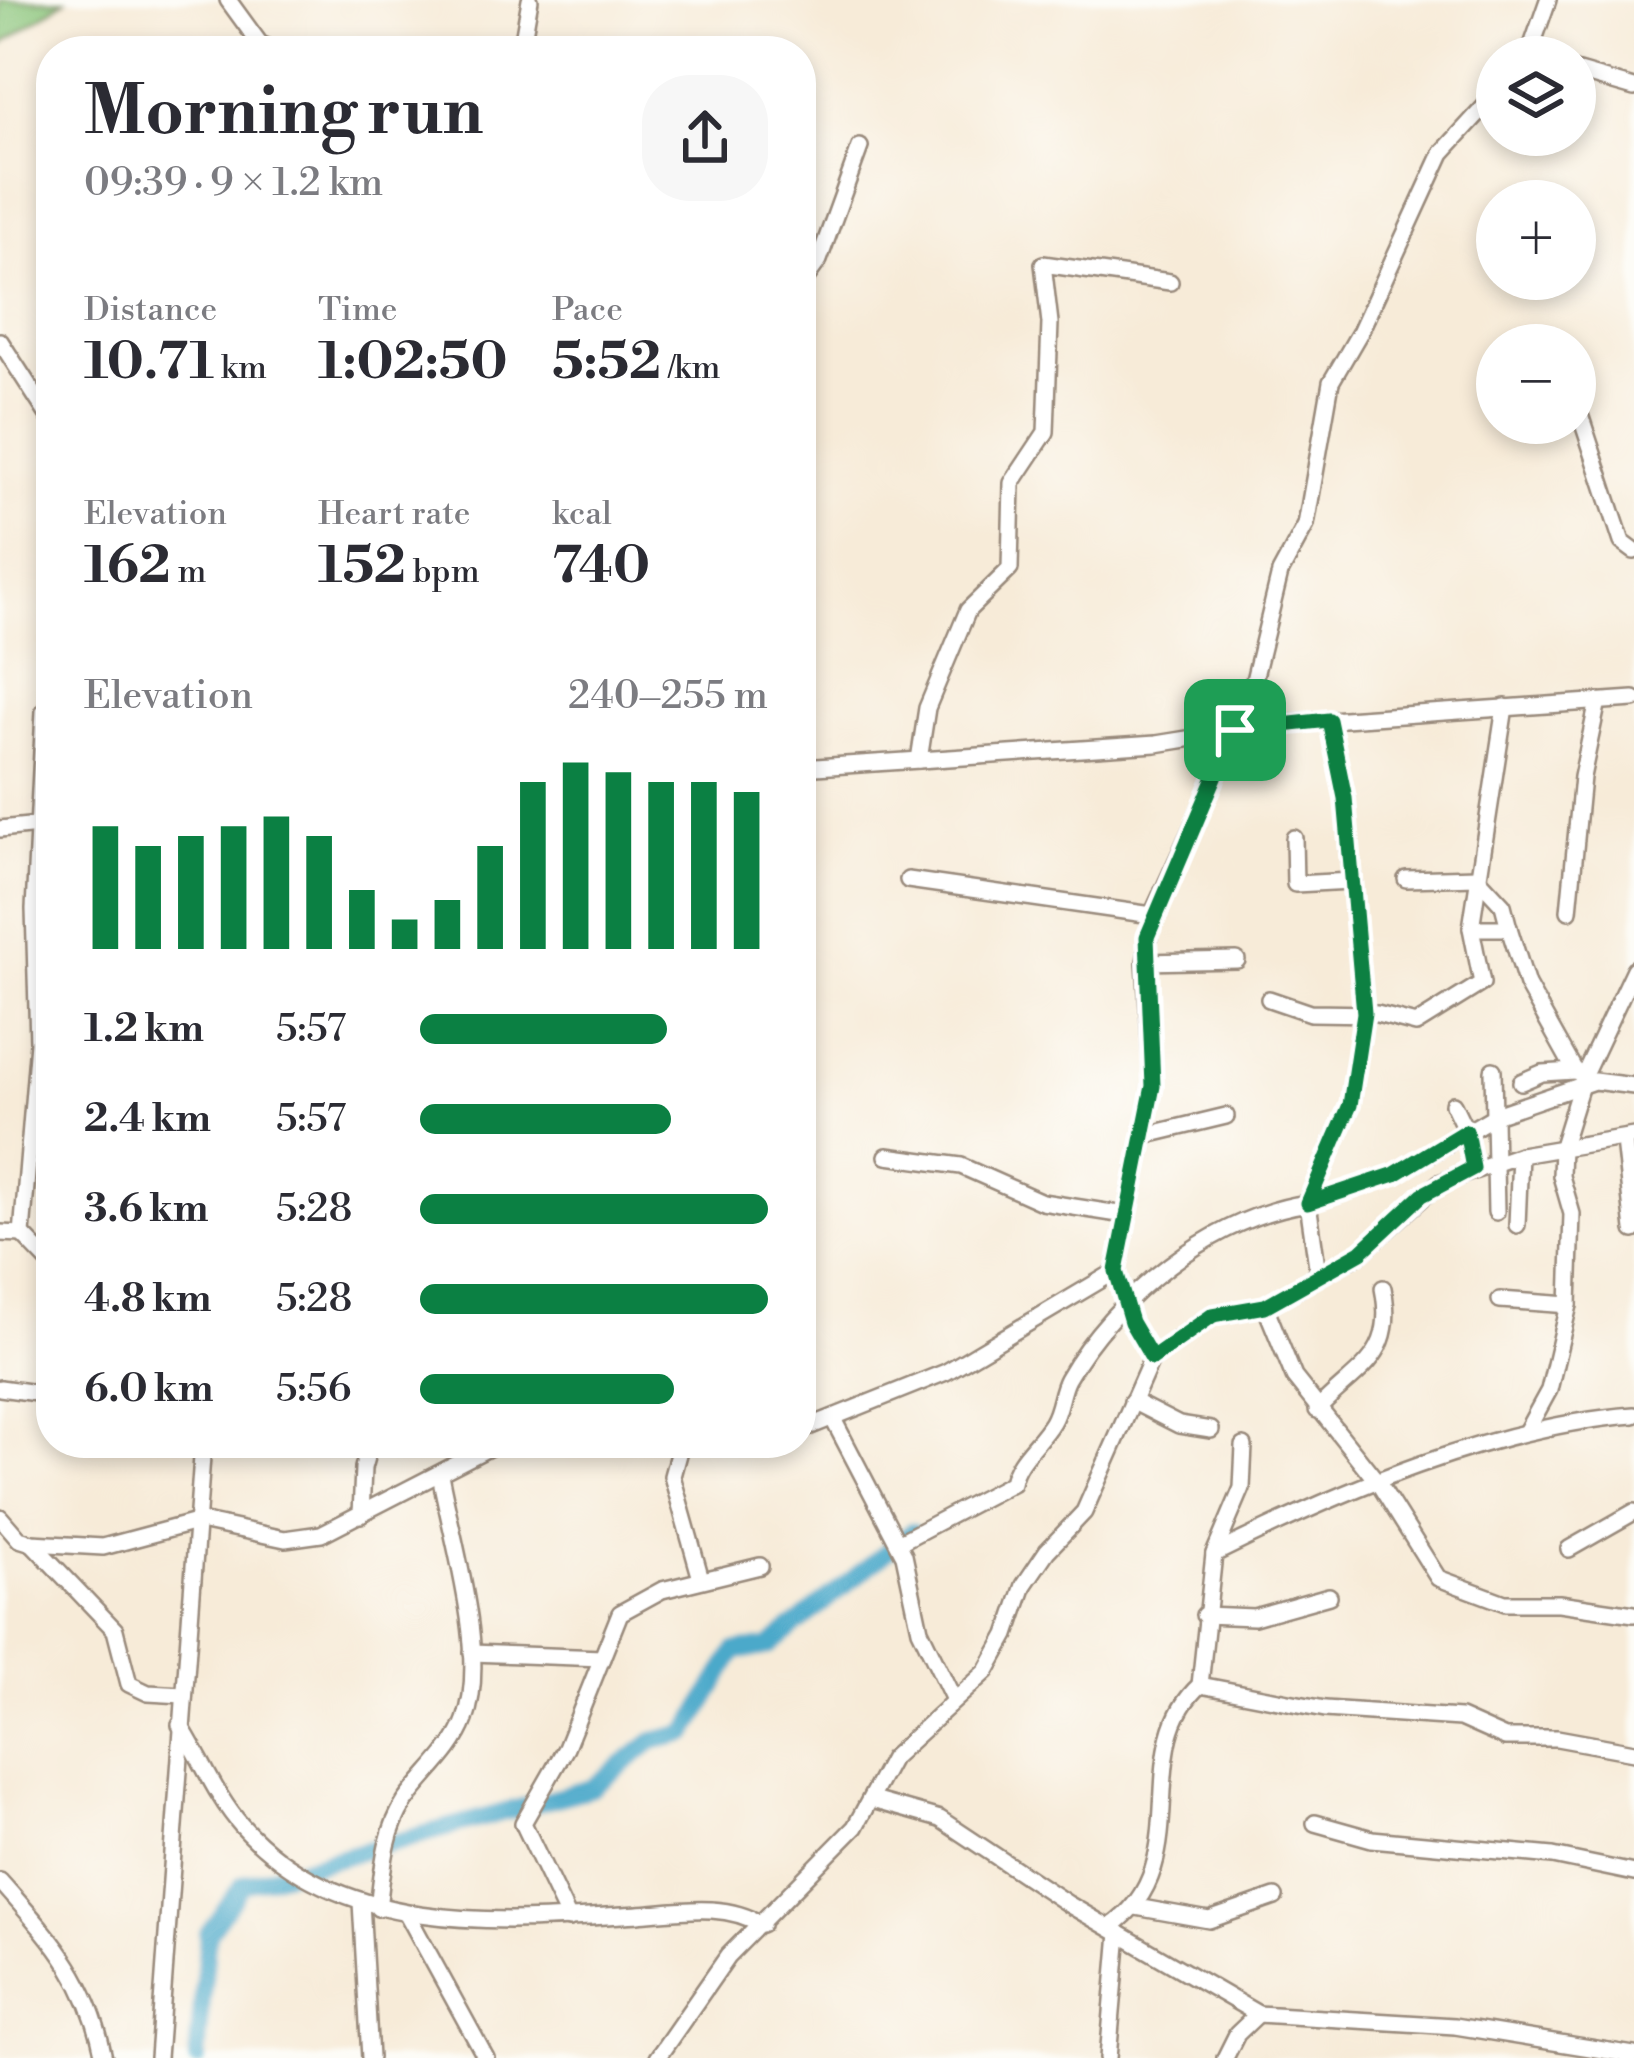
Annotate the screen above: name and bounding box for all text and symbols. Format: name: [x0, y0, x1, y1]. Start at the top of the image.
map controls: [1476, 36, 1596, 444]
button: layers: [1476, 36, 1596, 156]
text: Morning run: [84, 72, 483, 155]
button: share: [642, 75, 768, 201]
text: 09:39 · 9 × 1.2 km: [84, 159, 383, 208]
button: +: [1476, 180, 1596, 300]
text: Distance: [84, 290, 217, 331]
text: Time: [318, 290, 397, 331]
text: Pace: [552, 290, 623, 331]
button: −: [1476, 324, 1596, 444]
text: 10.71: [84, 331, 214, 395]
text: 1:02:50: [318, 331, 507, 395]
text: 5:52: [552, 331, 661, 395]
text: km: [214, 348, 267, 389]
text: /km: [661, 348, 720, 389]
text: Elevation: [84, 494, 227, 535]
text: Heart rate: [318, 494, 470, 535]
text: kcal: [552, 494, 612, 535]
text: 162: [84, 535, 171, 599]
text: 152: [318, 535, 406, 599]
text: 740: [552, 535, 650, 599]
text: m: [171, 552, 206, 593]
text: bpm: [406, 552, 480, 593]
text: Elevation: [84, 672, 253, 721]
text: 240–255 m: [568, 672, 768, 721]
pin: [1184, 679, 1286, 781]
icon: arrive: [1202, 697, 1268, 763]
text: 1.2 km: [84, 1005, 204, 1054]
text: 5:57: [276, 1005, 346, 1054]
text: 2.4 km: [84, 1095, 211, 1144]
text: 5:57: [276, 1095, 346, 1144]
text: 3.6 km: [84, 1185, 209, 1234]
text: 5:28: [276, 1185, 352, 1234]
text: 4.8 km: [84, 1275, 212, 1324]
text: 5:28: [276, 1275, 352, 1324]
text: 6.0 km: [84, 1365, 213, 1414]
text: 5:56: [276, 1365, 351, 1414]

